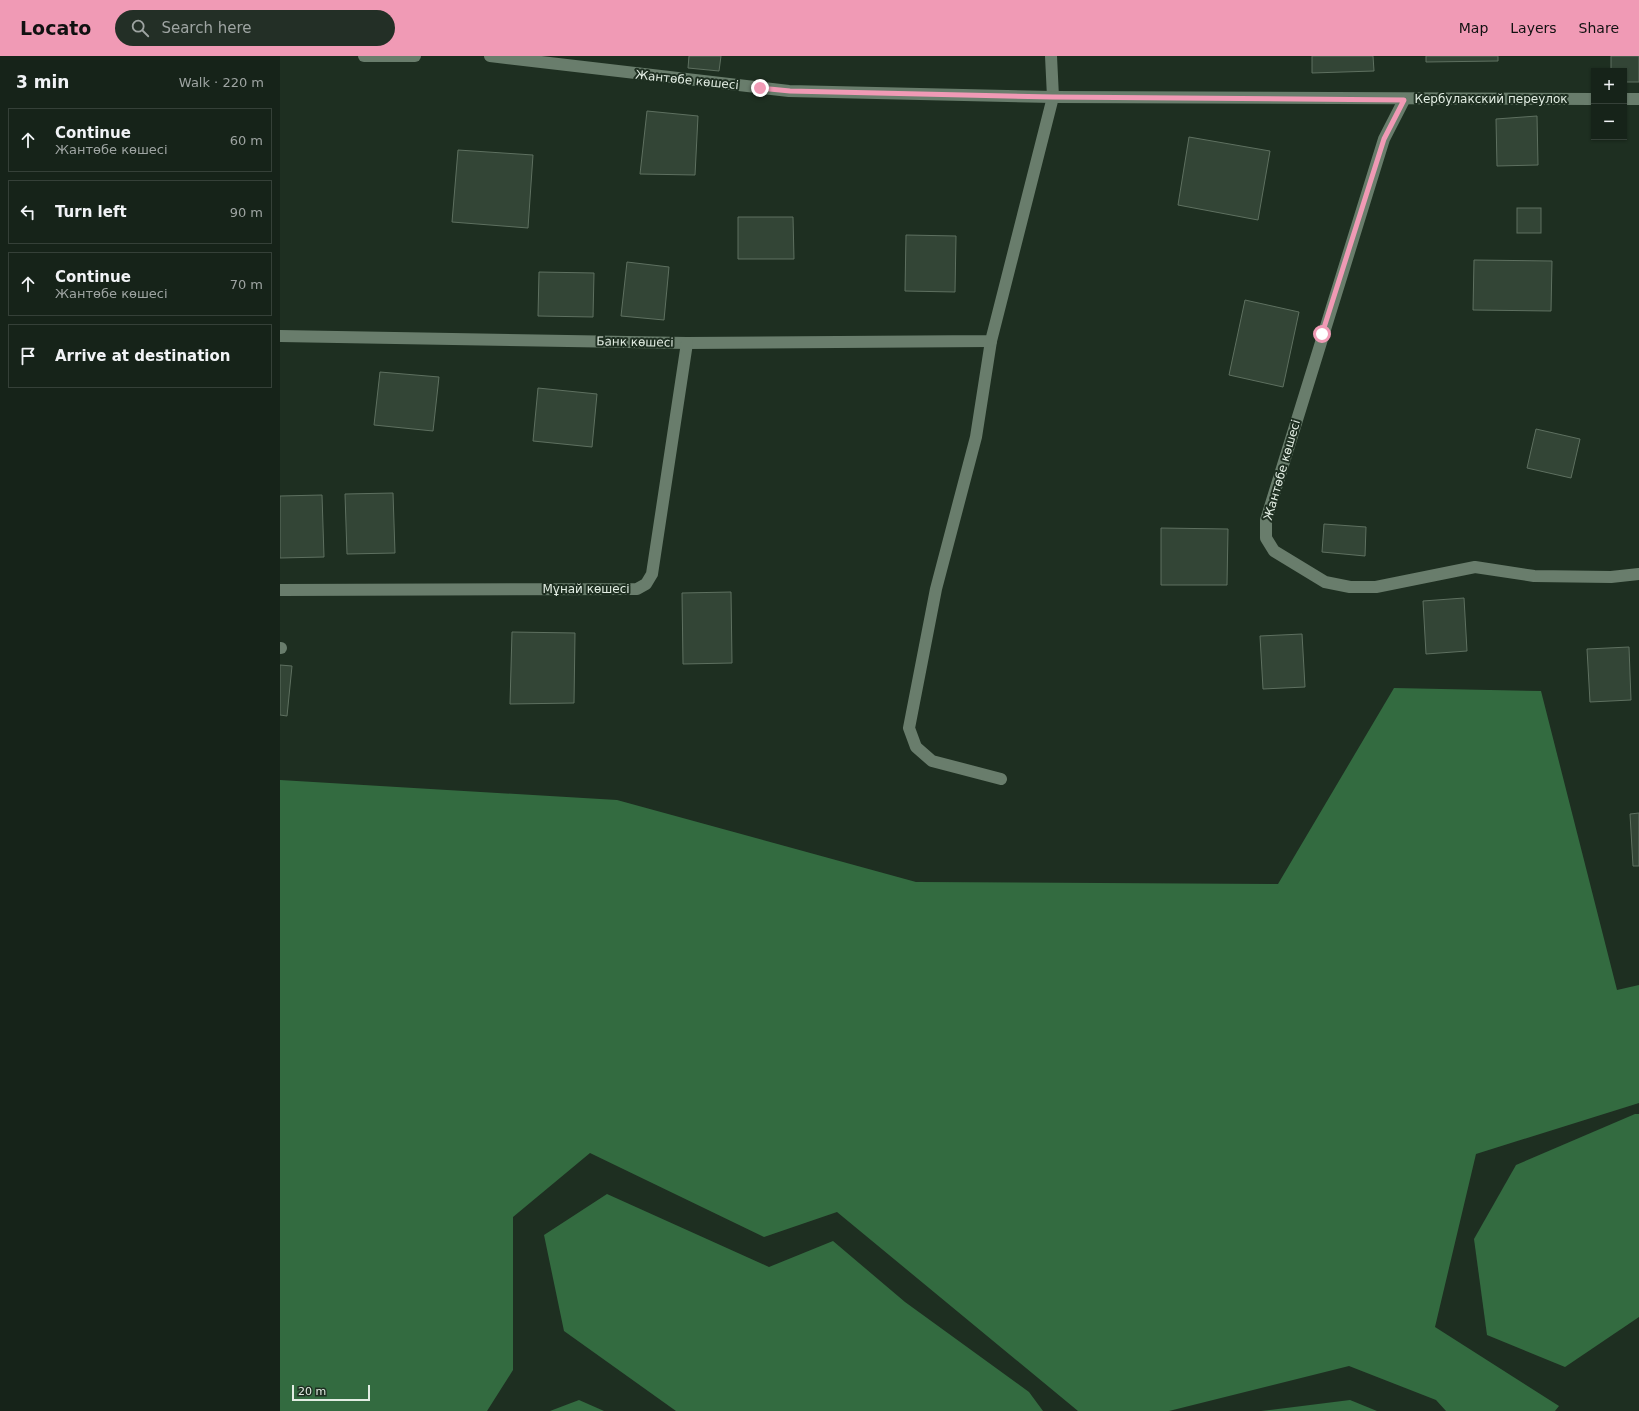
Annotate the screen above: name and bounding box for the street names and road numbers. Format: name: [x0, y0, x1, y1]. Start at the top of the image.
street label: Жантөбе көшесі: [635, 68, 739, 92]
street label: Кербулакский переулок: [1414, 92, 1568, 106]
street label: Банк көшесі: [596, 334, 674, 350]
street label: Жантөбе көшесі: [1261, 418, 1303, 522]
street label: Мұнай көшесі: [542, 582, 630, 596]

